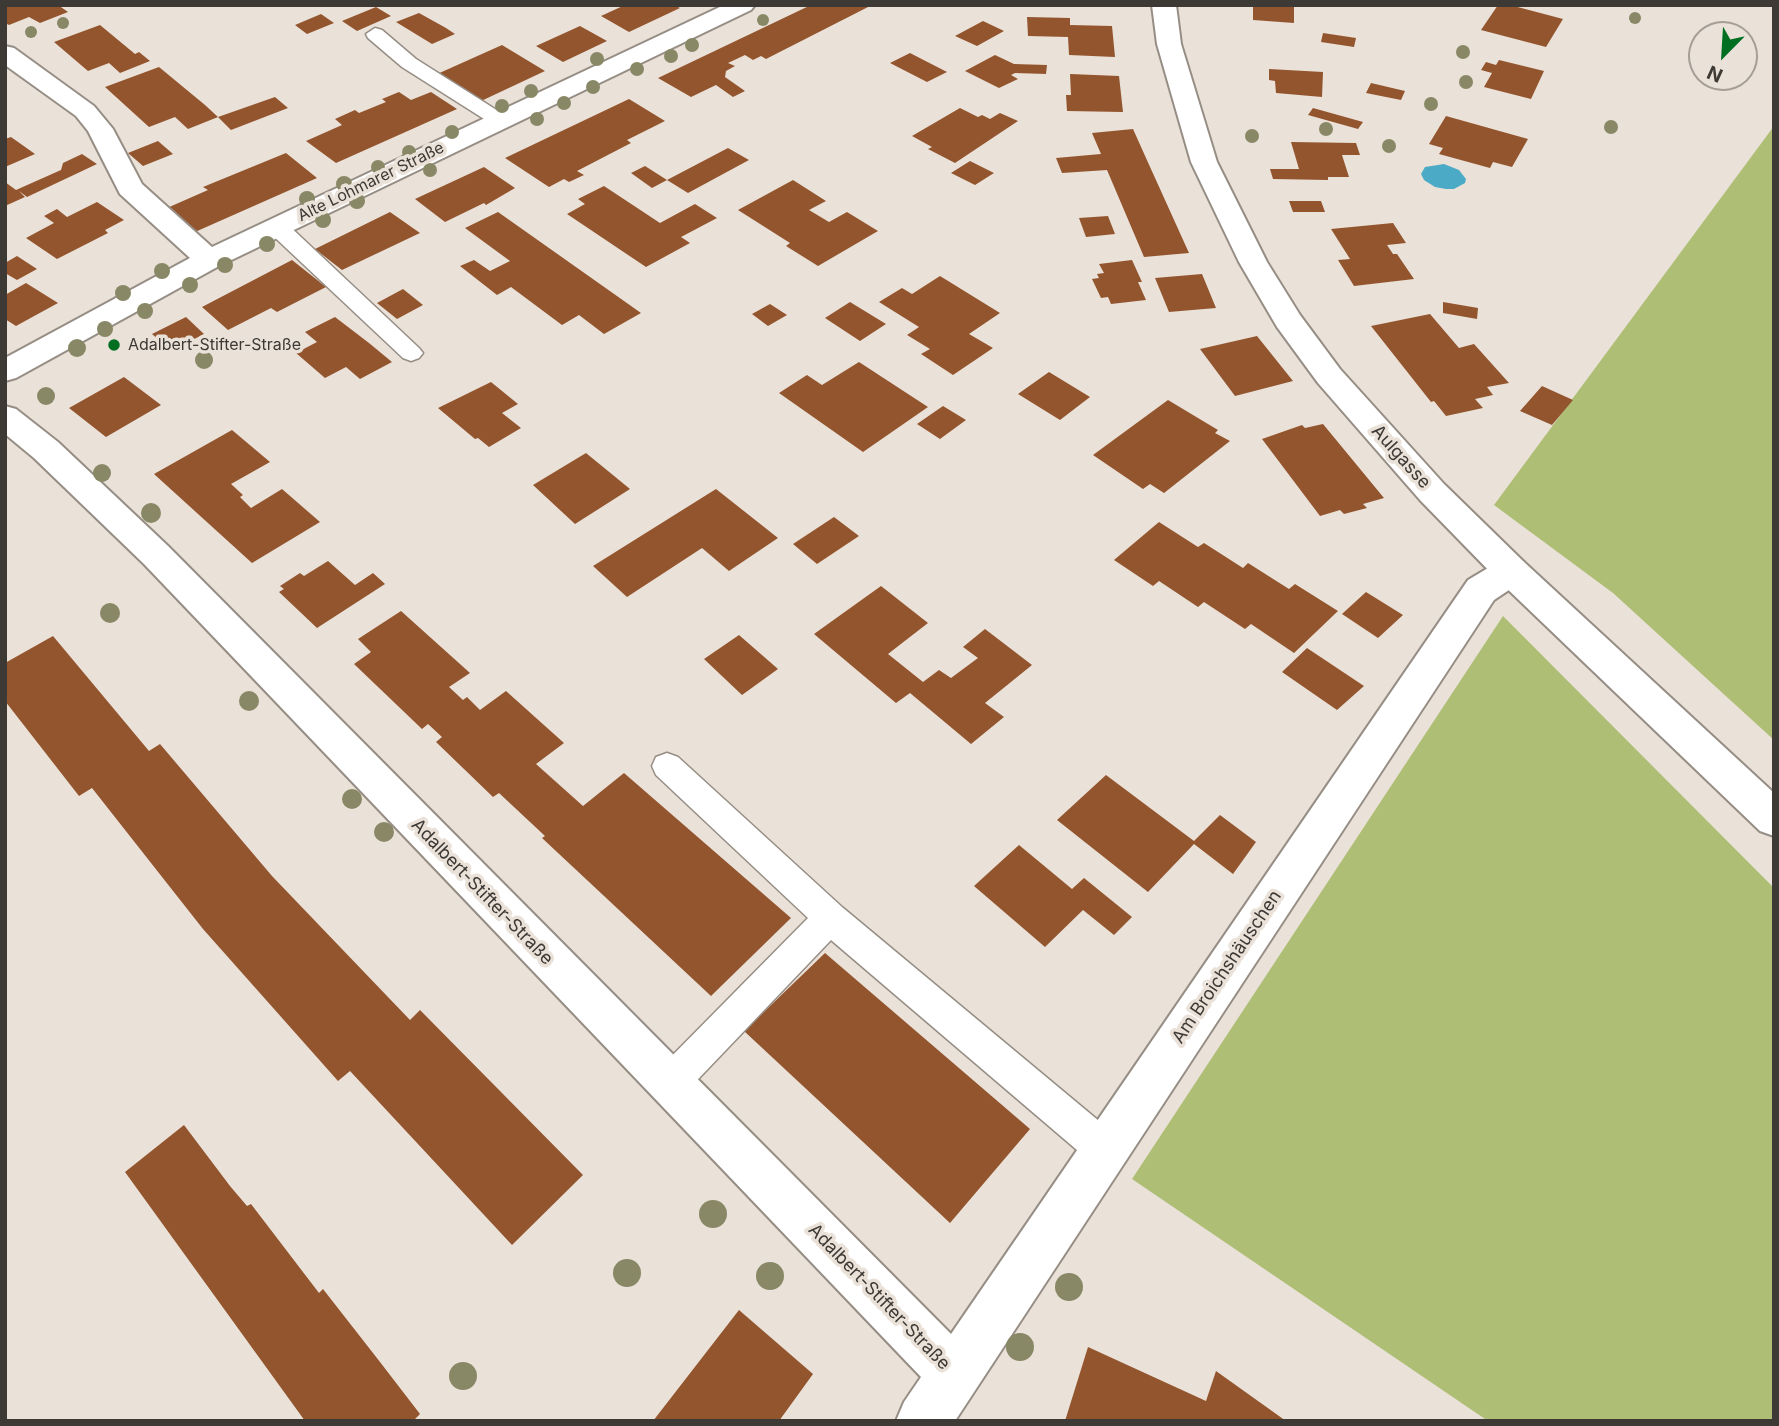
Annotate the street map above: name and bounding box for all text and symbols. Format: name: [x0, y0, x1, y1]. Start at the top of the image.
north arrow: [1688, 21, 1758, 91]
text: N: [1704, 60, 1726, 87]
street label: Alte Lohmarer Straße: [295, 138, 447, 226]
place label: Adalbert-Stifter-Straße: [128, 335, 301, 355]
marker: Adalbert-Stifter-Straße: [106, 337, 122, 353]
street label: Aulgasse: [1367, 421, 1435, 493]
street label: Adalbert-Stifter-Straße: [407, 815, 557, 969]
street label: Am Broichshäuschen: [1168, 886, 1286, 1048]
street label: Adalbert-Stifter-Straße: [804, 1220, 954, 1374]

